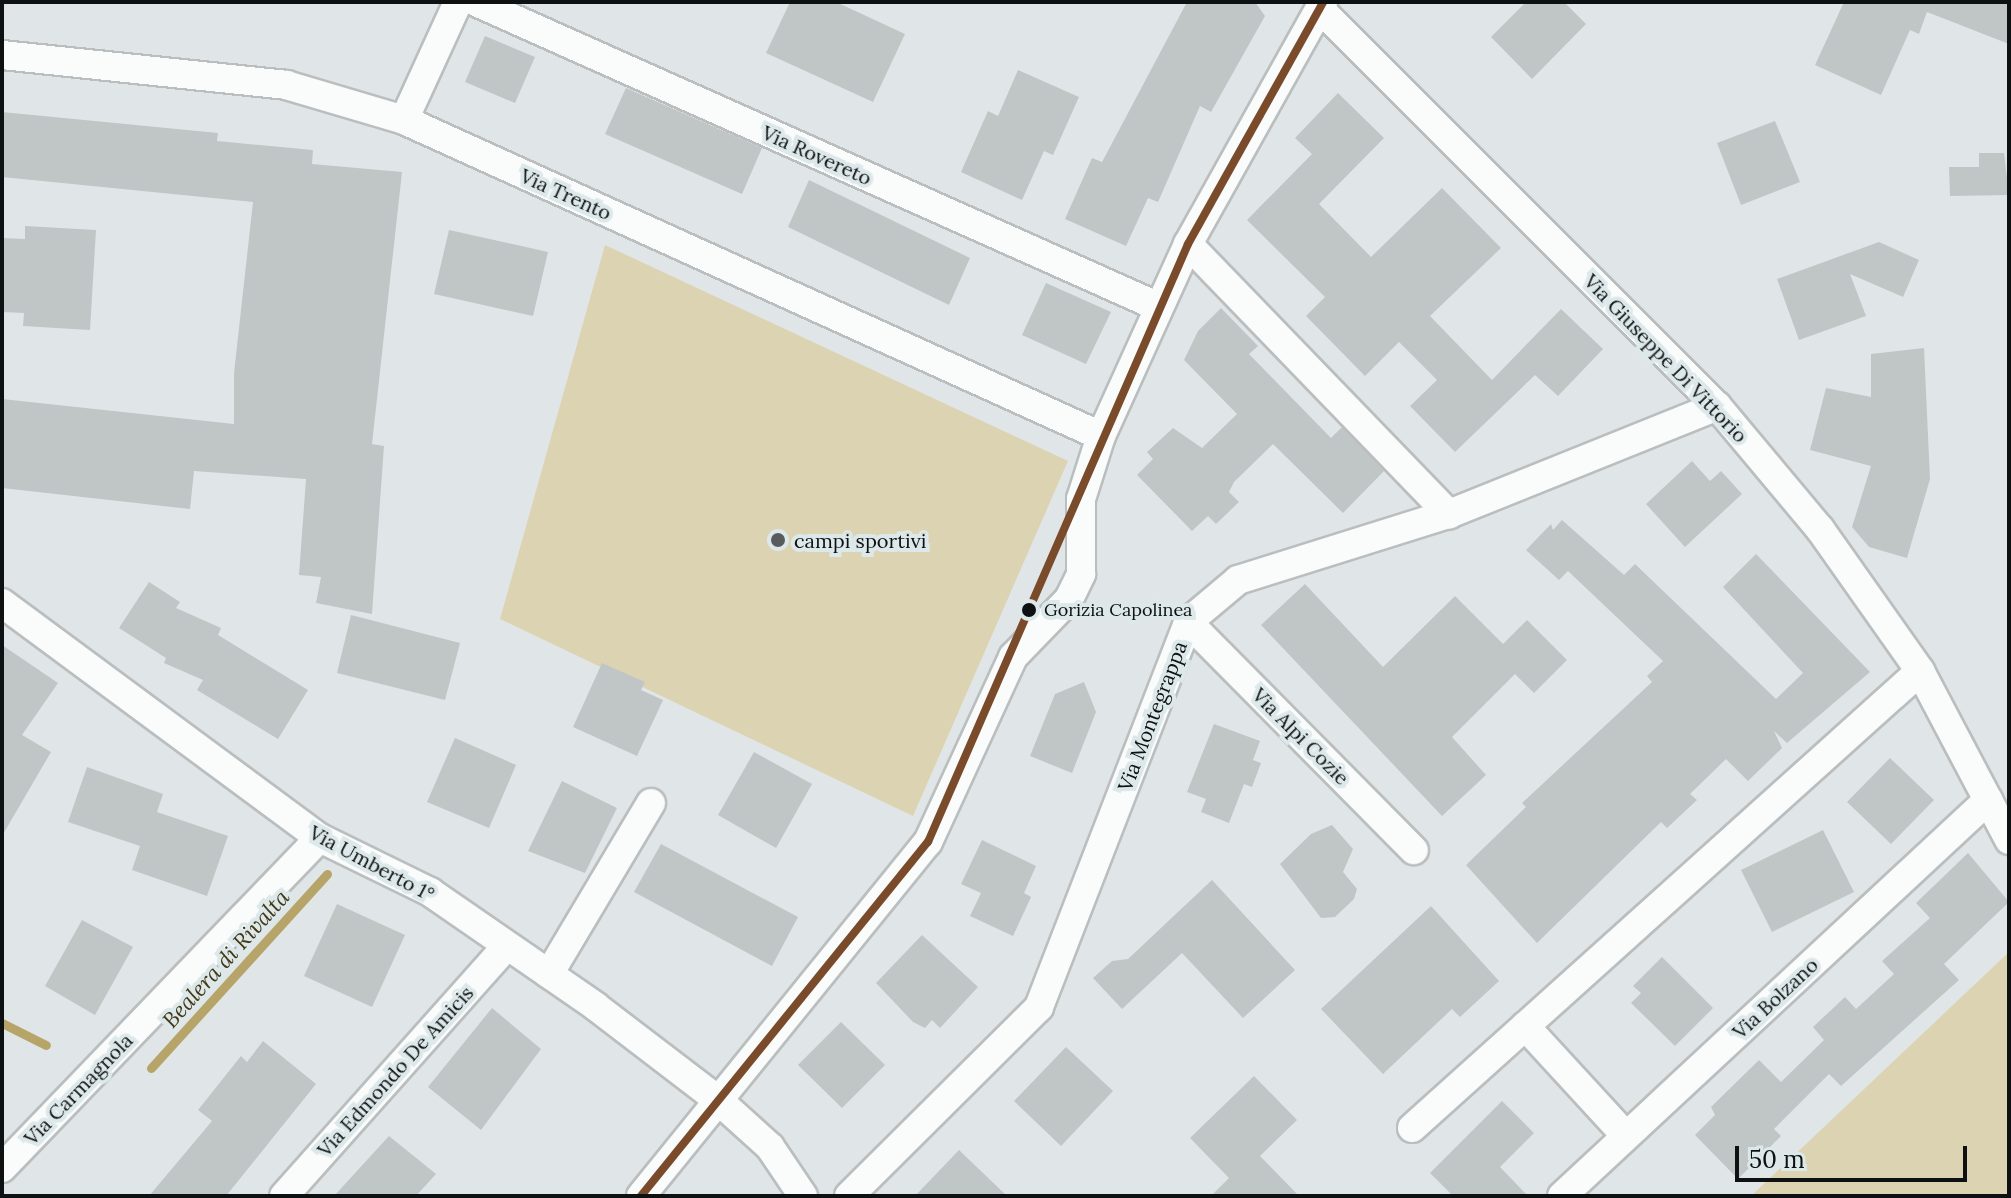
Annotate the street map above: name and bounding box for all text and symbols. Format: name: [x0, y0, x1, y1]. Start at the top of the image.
street label: Via Rovereto: [758, 120, 876, 190]
street label: Via Trento: [517, 163, 615, 225]
street label: Via Giuseppe Di Vittorio: [1579, 269, 1753, 447]
place label: campi sportivi: [794, 528, 926, 552]
marker: campi sportivi: [769, 531, 787, 549]
place label: Gorizia Capolinea: [1044, 599, 1192, 621]
marker: Gorizia Capolinea: [1021, 602, 1037, 618]
street label: Via Montegrappa: [1112, 638, 1192, 794]
street label: Via Alpi Cozie: [1248, 683, 1354, 789]
street label: Via Umberto 1°: [305, 820, 439, 906]
water label: Bealera di Rivalta: [157, 885, 295, 1033]
street label: Via Bolzano: [1727, 952, 1823, 1044]
street label: Via Edmondo De Amicis: [312, 981, 478, 1161]
street label: Via Carmagnola: [19, 1028, 137, 1150]
scale bar: [1739, 1130, 1971, 1180]
text: 50 m: [1749, 1144, 1805, 1175]

